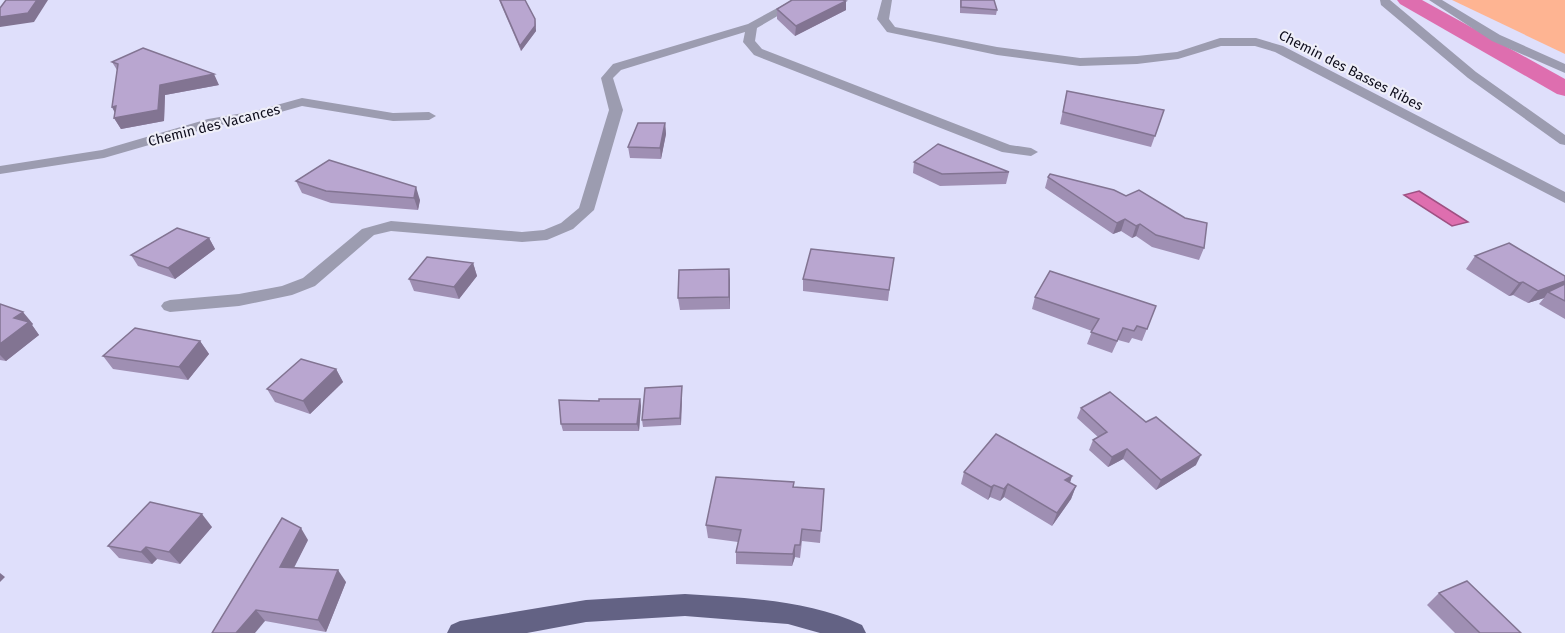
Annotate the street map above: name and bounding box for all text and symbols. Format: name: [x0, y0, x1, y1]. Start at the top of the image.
street label: Chemin des Basses Ribes: [1276, 27, 1426, 114]
street label: Chemin des Vacances: [146, 101, 282, 150]

